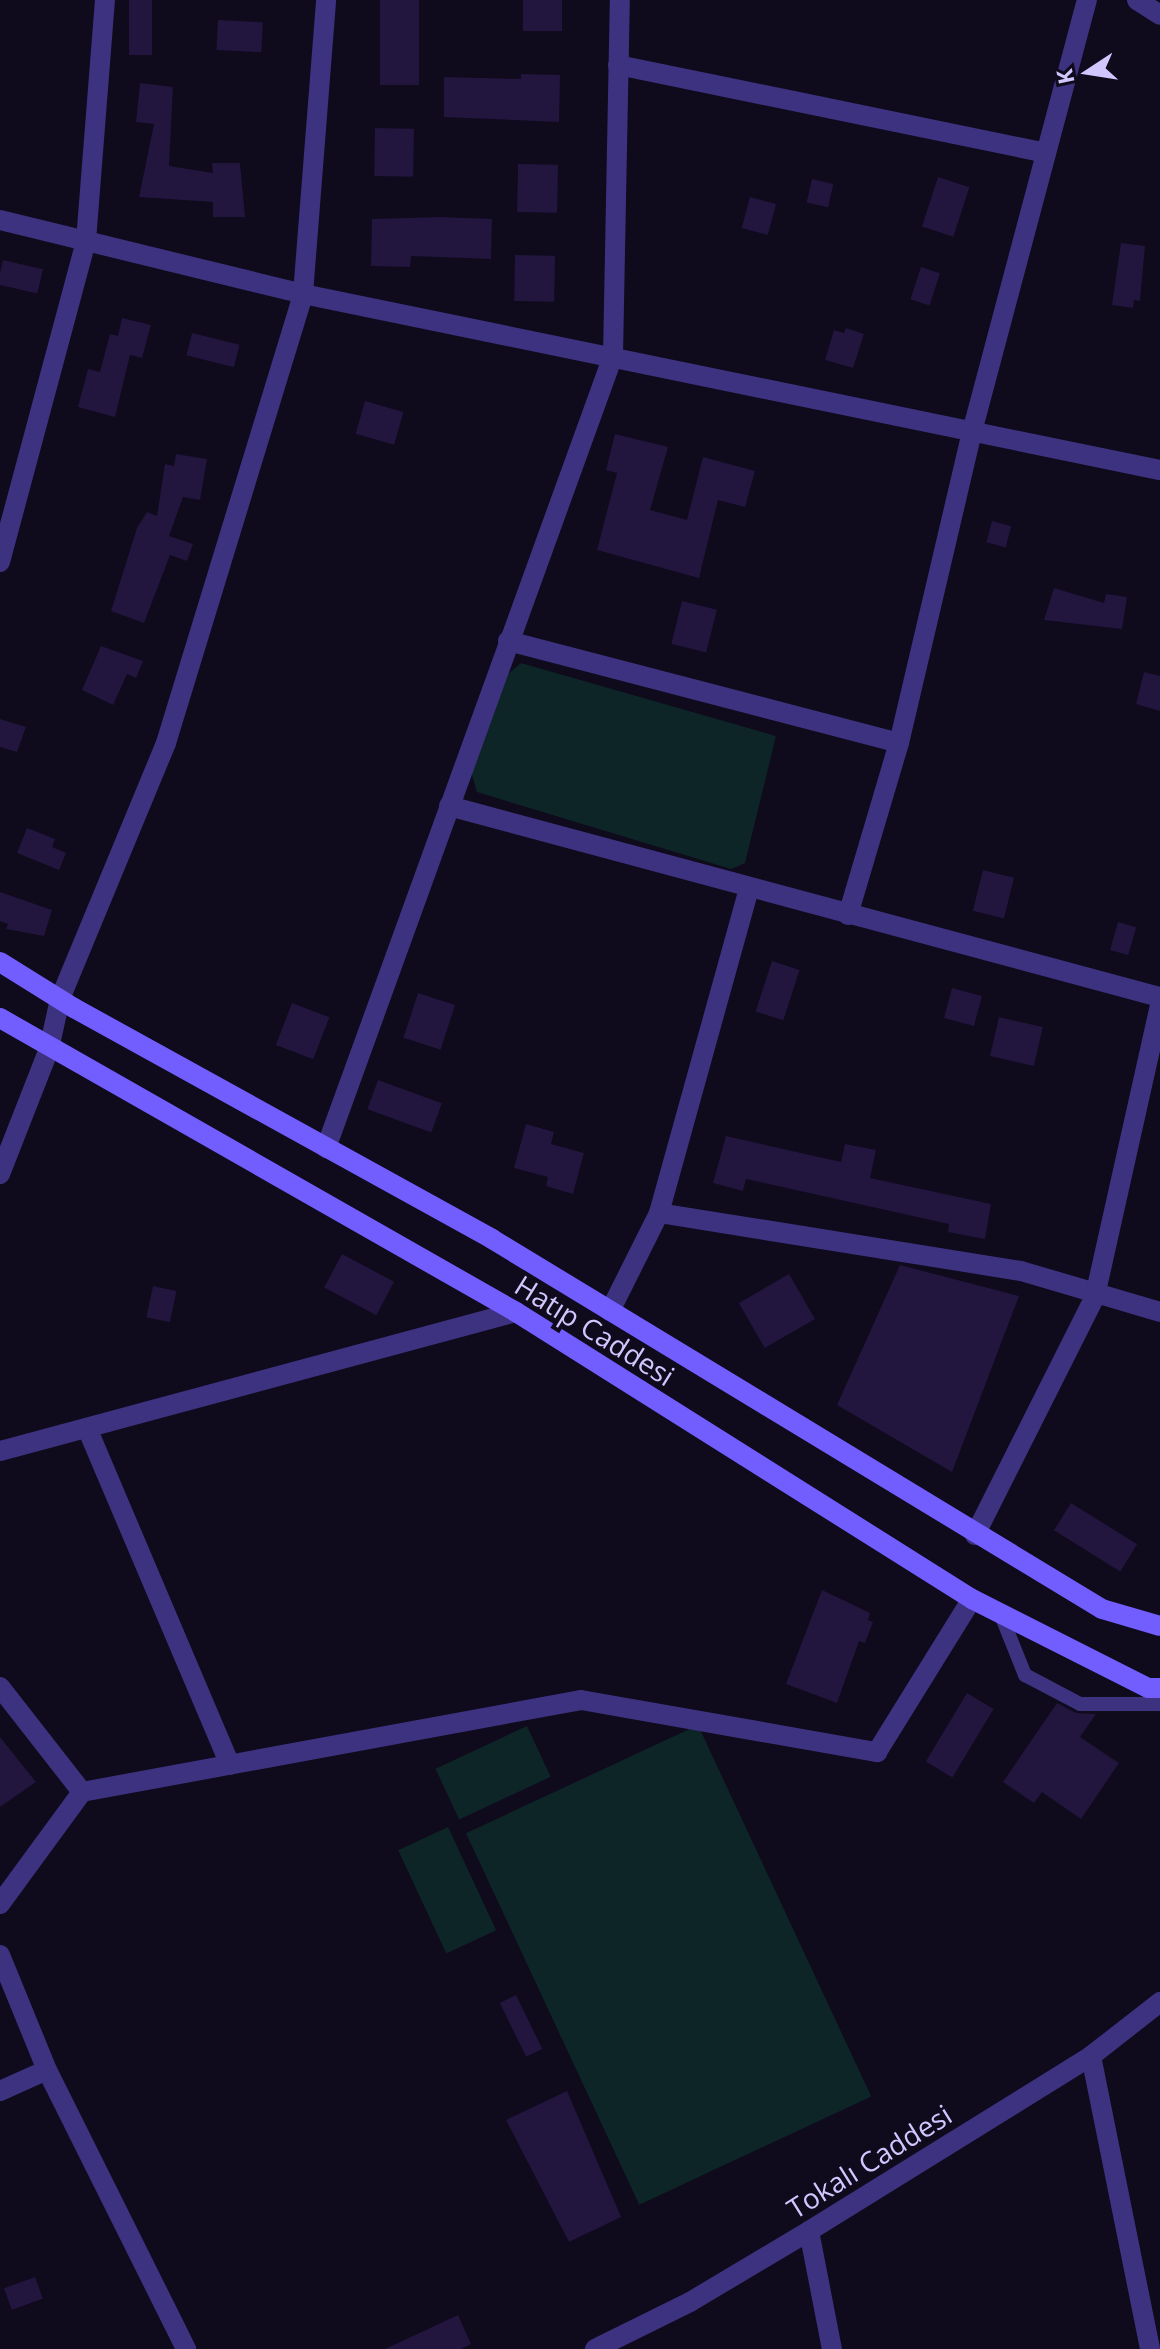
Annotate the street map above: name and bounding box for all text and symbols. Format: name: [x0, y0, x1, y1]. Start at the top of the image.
north arrow: [1048, 32, 1128, 112]
text: K: [1048, 67, 1081, 87]
street label: Hatıp Caddesi: [509, 1268, 681, 1392]
street label: Tokalı Caddesi: [781, 2097, 957, 2225]

